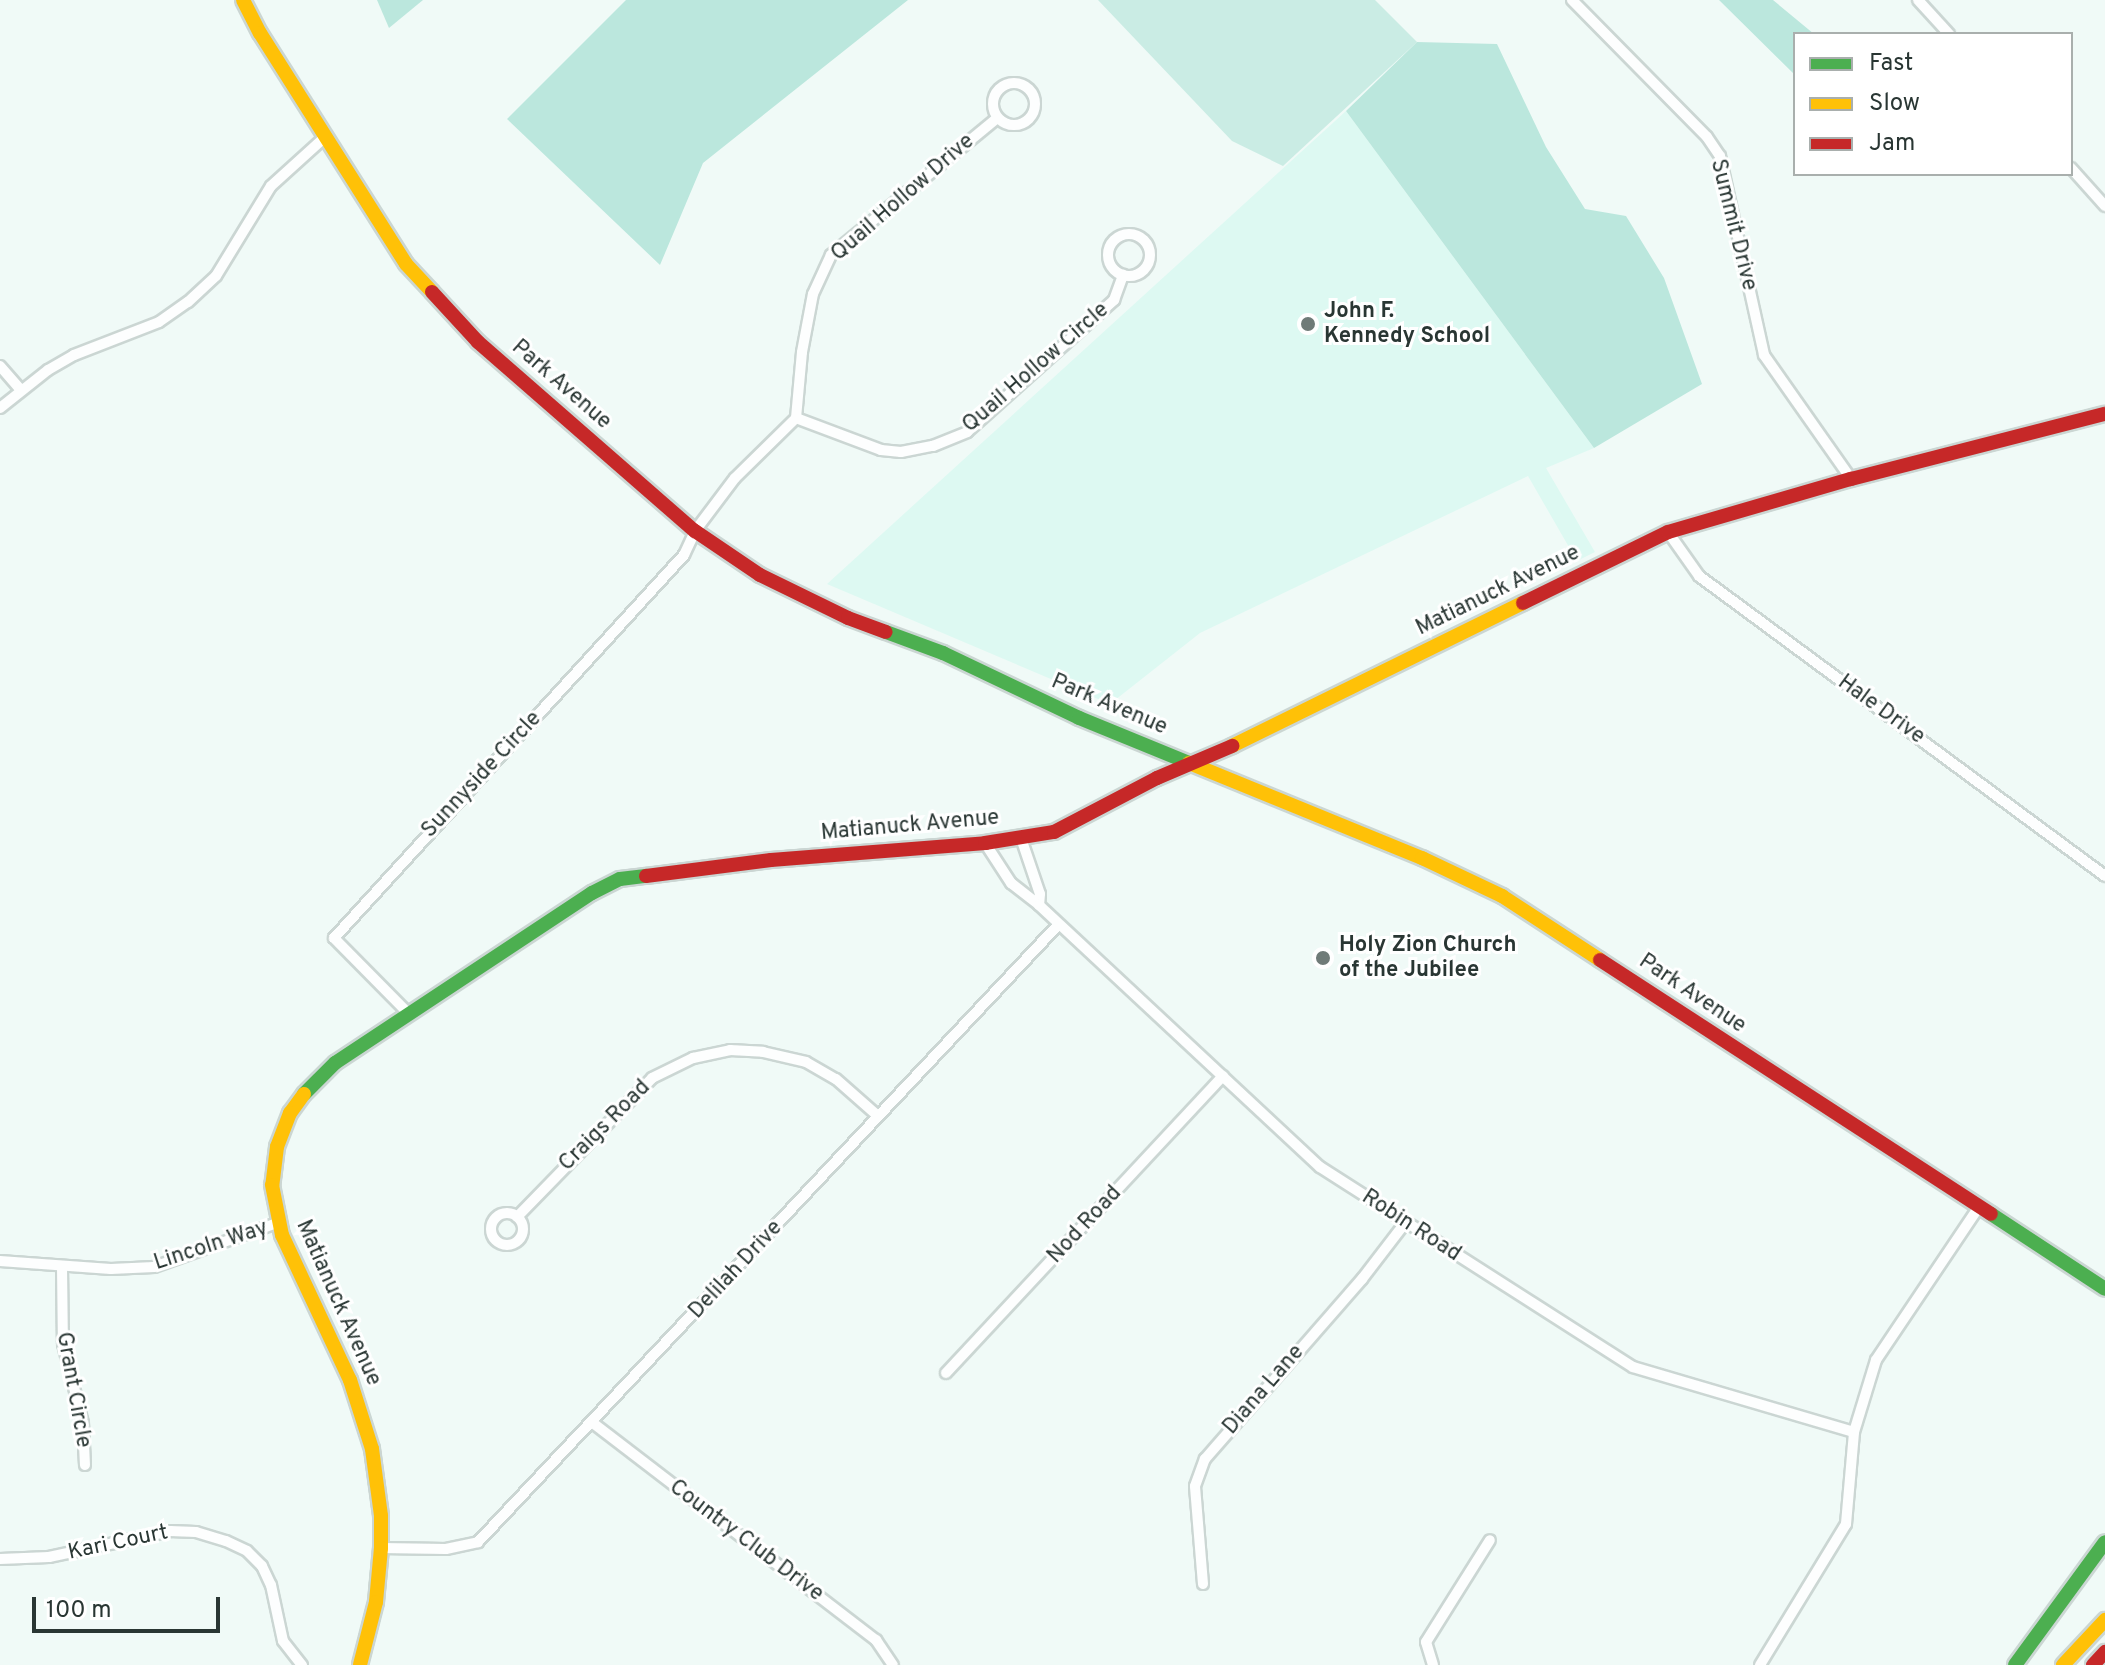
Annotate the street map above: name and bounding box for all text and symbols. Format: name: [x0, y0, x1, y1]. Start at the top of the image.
legend: [1793, 32, 2073, 176]
text: Fast: [1869, 49, 1913, 79]
text: Slow: [1869, 89, 1920, 119]
street label: Quail Hollow Drive: [826, 129, 980, 267]
text: Jam: [1869, 129, 1915, 159]
street label: Summit Drive: [1704, 157, 1762, 293]
street label: Quail Hollow Circle: [957, 297, 1115, 439]
place label: John F. Kennedy School: [1324, 298, 1490, 350]
marker: John F. Kennedy School: [1299, 315, 1317, 333]
street label: Park Avenue: [506, 334, 616, 436]
street label: Matianuck Avenue: [1411, 540, 1585, 642]
street label: Park Avenue: [1047, 669, 1171, 741]
street label: Hale Drive: [1832, 670, 1930, 750]
street label: Sunnyside Circle: [417, 706, 547, 844]
street label: Matianuck Avenue: [819, 805, 1001, 847]
place label: Holy Zion Church of the Jubilee: [1339, 932, 1516, 984]
street label: Park Avenue: [1633, 948, 1751, 1040]
marker: Holy Zion Church of the Jubilee: [1314, 949, 1332, 967]
street label: Craigs Road: [554, 1075, 656, 1177]
street label: Nod Road: [1042, 1181, 1128, 1269]
street label: Robin Road: [1357, 1184, 1465, 1268]
street label: Lincoln Way: [151, 1215, 271, 1277]
street label: Delilah Drive: [684, 1215, 788, 1325]
street label: Matianuck Avenue: [289, 1216, 387, 1390]
street label: Grant Circle: [50, 1330, 96, 1450]
street label: Diana Lane: [1218, 1340, 1310, 1440]
street label: Country Club Drive: [664, 1474, 828, 1608]
street label: Kari Court: [66, 1520, 170, 1566]
scale bar: [36, 1581, 224, 1631]
text: 100 m: [46, 1596, 112, 1626]

